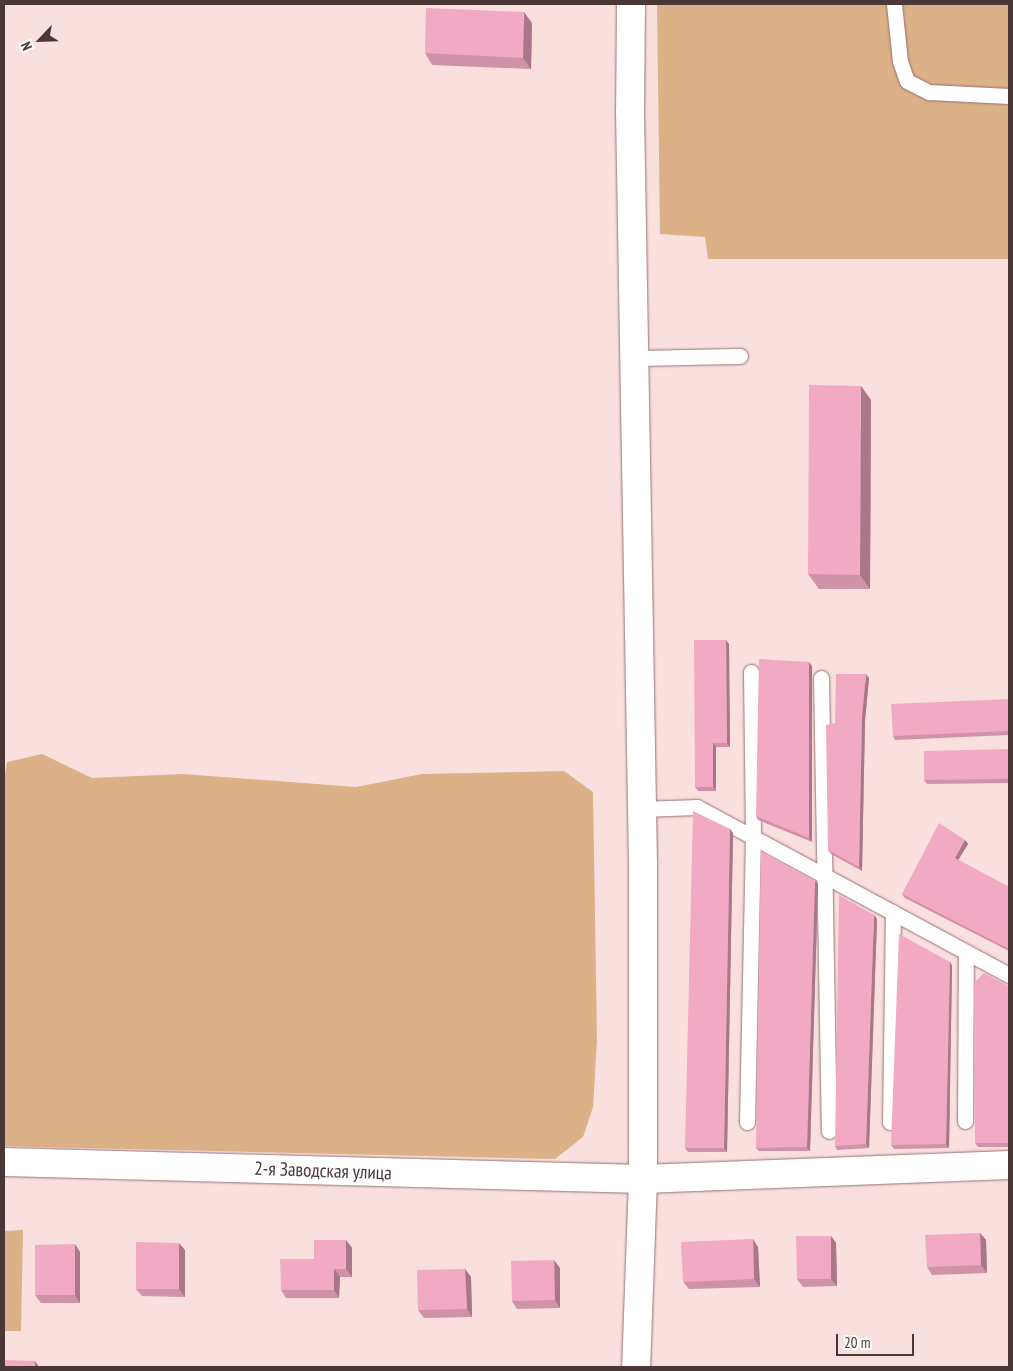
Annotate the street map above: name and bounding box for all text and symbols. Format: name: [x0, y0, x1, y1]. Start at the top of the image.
north arrow: [15, 15, 65, 65]
text: N: [17, 39, 36, 53]
street label: 2-я Заводская улица: [254, 1157, 392, 1185]
scale bar: [838, 1324, 916, 1356]
text: 20 m: [844, 1333, 870, 1352]

